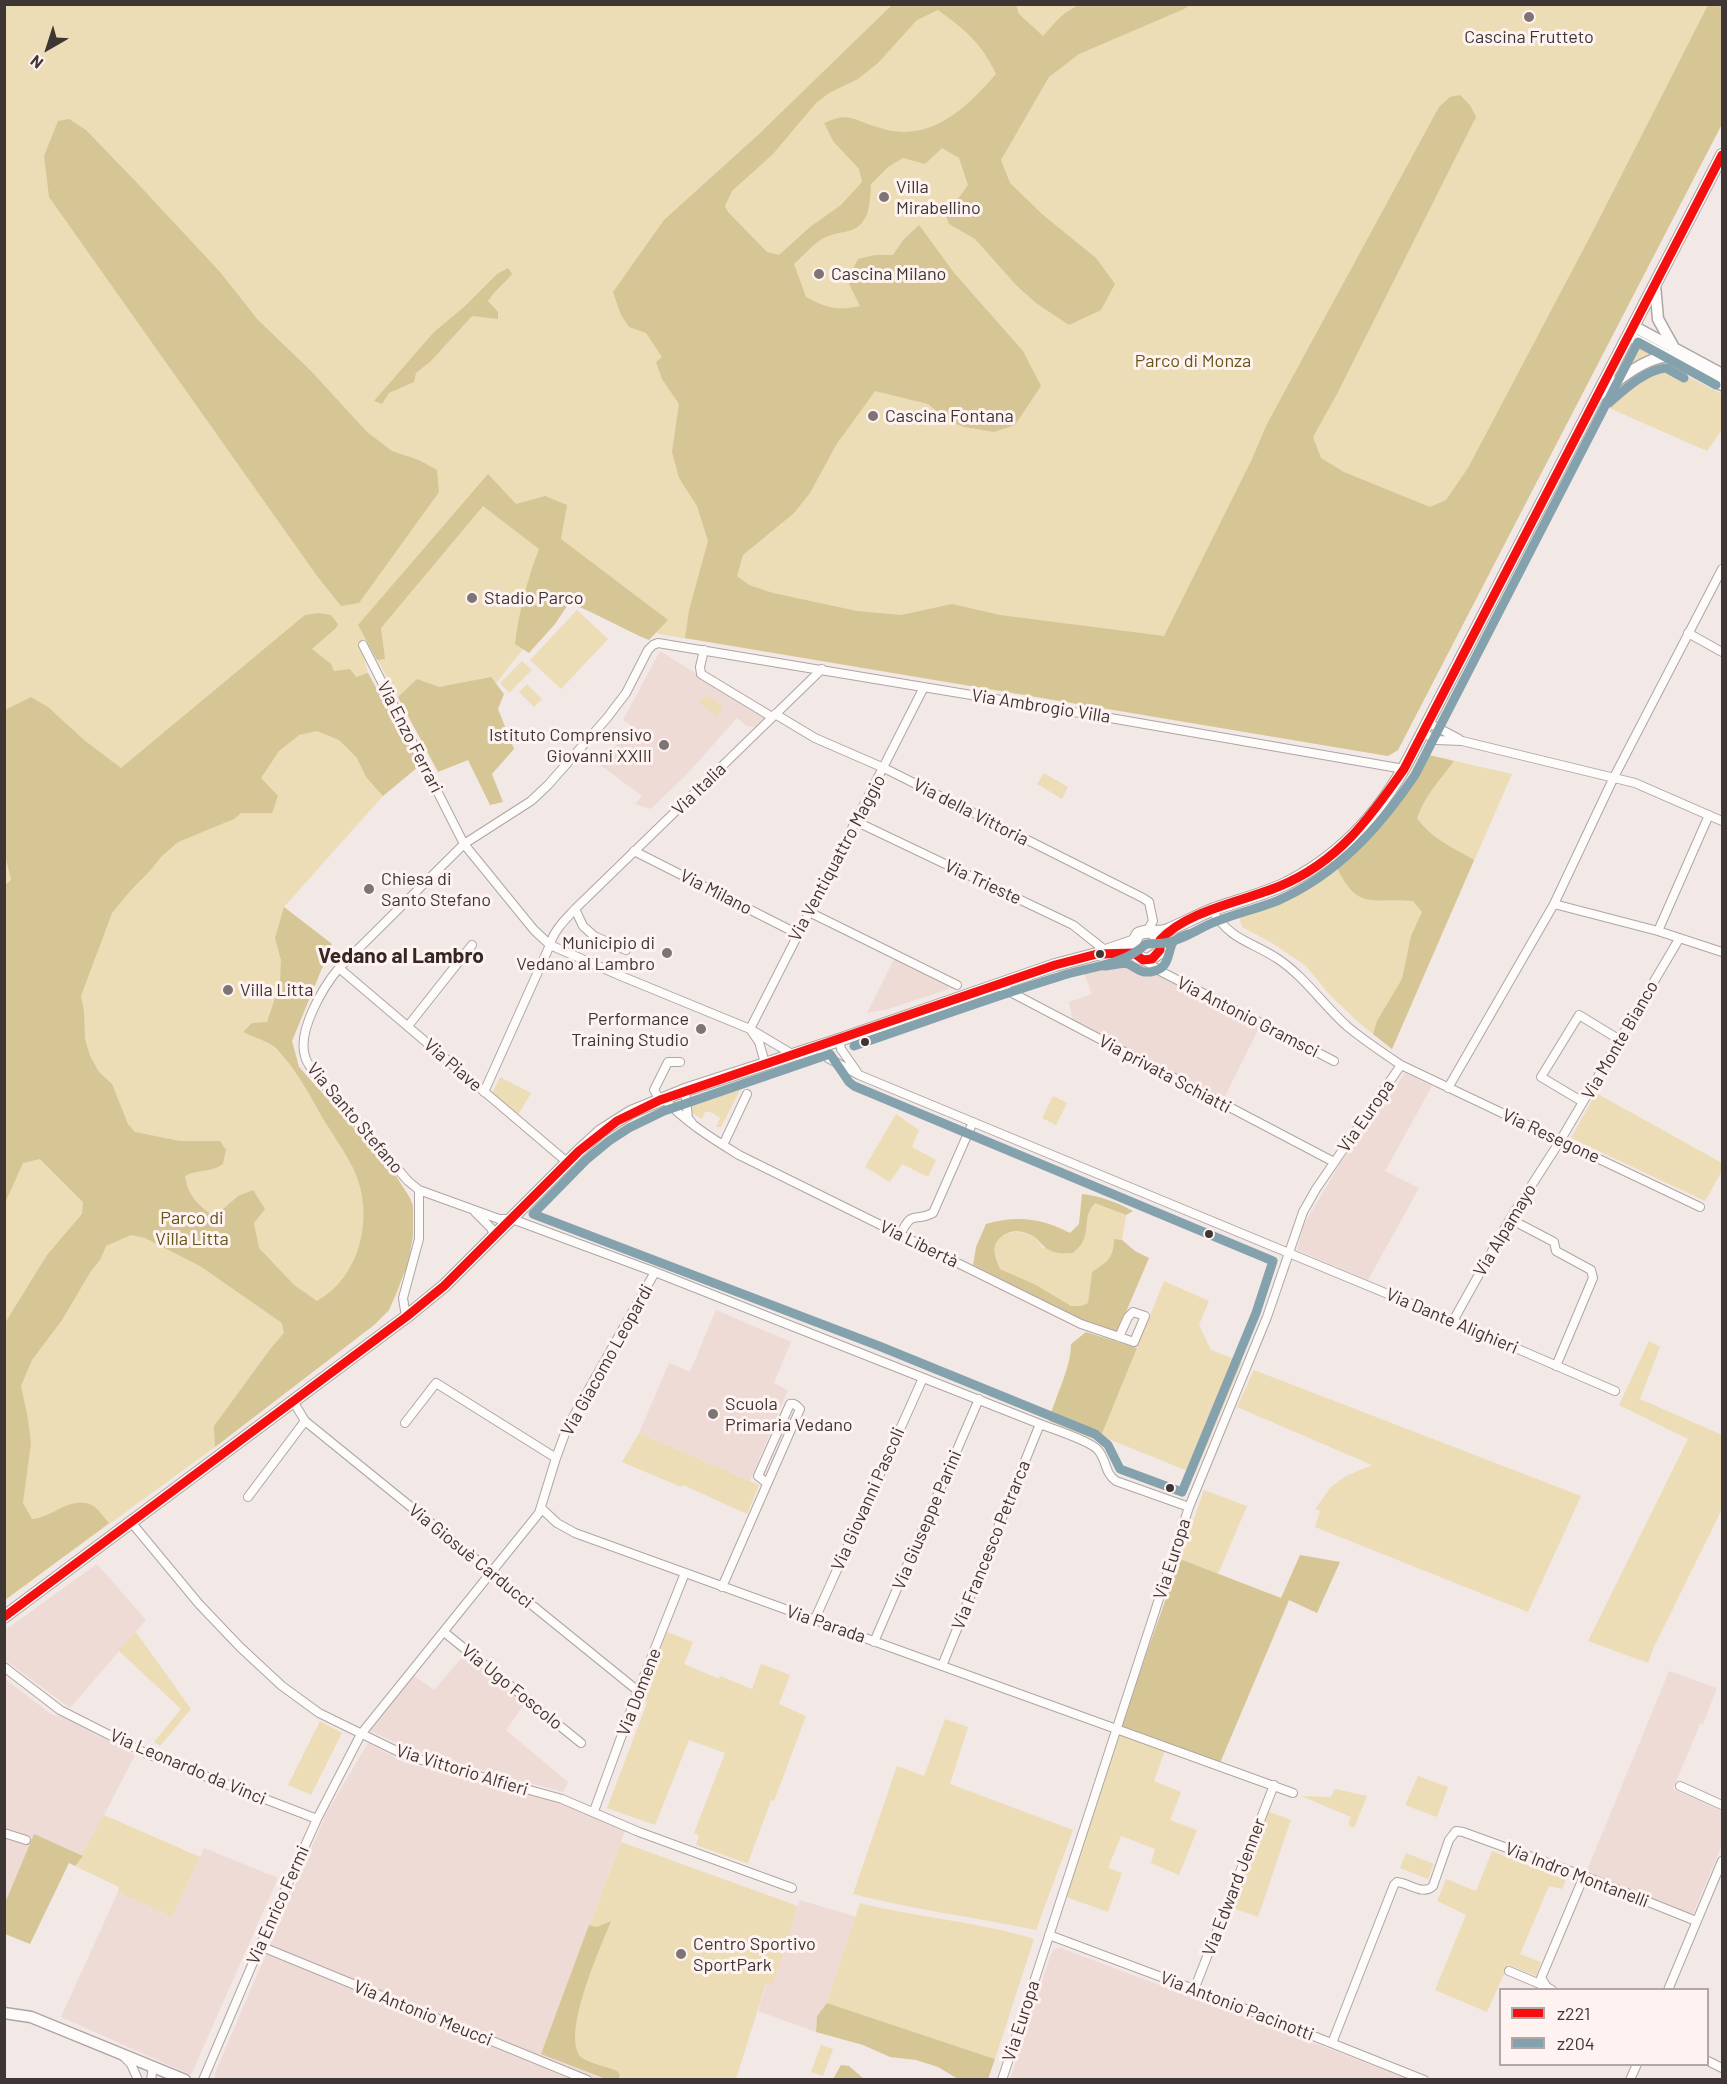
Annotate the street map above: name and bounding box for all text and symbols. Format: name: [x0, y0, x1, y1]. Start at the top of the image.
marker: Cascina Frutteto: [1522, 10, 1536, 24]
north arrow: [18, 18, 78, 78]
place label: Cascina Frutteto: [1464, 26, 1594, 48]
text: N: [26, 52, 46, 73]
place label: Villa Mirabellino: [896, 176, 981, 219]
marker: Villa Mirabellino: [877, 190, 891, 204]
place label: Cascina Milano: [831, 263, 946, 285]
marker: Cascina Milano: [812, 267, 826, 281]
park label: Parco di Monza: [1135, 350, 1251, 372]
place label: Cascina Fontana: [885, 405, 1014, 427]
marker: Cascina Fontana: [866, 409, 880, 423]
place label: Stadio Parco: [484, 587, 583, 609]
marker: Stadio Parco: [465, 591, 479, 605]
street label: Via Enzo Ferrari: [373, 678, 447, 796]
street label: Via Ambrogio Villa: [970, 684, 1112, 728]
place label: Istituto Comprensivo Giovanni XXIII: [489, 724, 652, 766]
marker: Istituto Comprensivo Giovanni XXIII: [657, 738, 671, 752]
street label: Via Italia: [668, 758, 730, 820]
street label: Via Ventiquattro Maggio: [784, 771, 890, 945]
street label: Via della Vittoria: [910, 774, 1032, 850]
street label: Via Trieste: [941, 855, 1025, 909]
street label: Via Milano: [676, 865, 756, 919]
place label: Chiesa di Santo Stefano: [381, 868, 491, 910]
marker: Chiesa di Santo Stefano: [362, 882, 376, 896]
place label: Municipio di Vedano al Lambro: [516, 932, 655, 974]
district label: Vedano al Lambro: [318, 943, 484, 969]
marker: Municipio di Vedano al Lambro: [660, 946, 674, 960]
unlabelled marker: [1094, 948, 1106, 960]
street label: Via Antonio Gramsci: [1173, 972, 1323, 1062]
street label: Via Monte Bianco: [1577, 977, 1663, 1103]
place label: Villa Litta: [240, 979, 313, 1001]
marker: Villa Litta: [221, 983, 235, 997]
place label: Performance Training Studio: [571, 1008, 689, 1050]
marker: Performance Training Studio: [694, 1022, 708, 1036]
street label: Via privata Schiatti: [1095, 1030, 1235, 1118]
street label: Via Piave: [419, 1034, 487, 1096]
unlabelled marker: [859, 1036, 871, 1048]
street label: Via Santo Stefano: [302, 1058, 408, 1178]
street label: Via Europa: [1333, 1075, 1399, 1157]
street label: Via Resegone: [1499, 1104, 1603, 1168]
street label: Via Alpamayo: [1469, 1180, 1541, 1280]
park label: Parco di Villa Litta: [155, 1207, 229, 1250]
street label: Via Libertà: [876, 1216, 962, 1272]
unlabelled marker: [1203, 1228, 1215, 1240]
street label: Via Giacomo Leopardi: [556, 1281, 658, 1439]
street label: Via Dante Alighieri: [1383, 1283, 1521, 1359]
place label: Scuola Primaria Vedano: [725, 1393, 853, 1436]
marker: Scuola Primaria Vedano: [706, 1407, 720, 1421]
street label: Via Giovanni Pascoli: [827, 1424, 909, 1574]
street label: Via Giuseppe Parini: [888, 1447, 966, 1593]
street label: Via Francesco Petrarca: [947, 1457, 1035, 1633]
unlabelled marker: [1164, 1482, 1176, 1494]
street label: Via Giosuè Carducci: [404, 1499, 538, 1613]
street label: Via Europa: [1149, 1516, 1195, 1602]
street label: Via Parada: [783, 1600, 869, 1648]
street label: Via Ugo Foscolo: [457, 1640, 567, 1734]
street label: Via Domene: [612, 1645, 666, 1739]
street label: Via Leonardo da Vinci: [107, 1724, 269, 1810]
street label: Via Vittorio Alfieri: [393, 1740, 531, 1800]
street label: Via Edward Jenner: [1198, 1815, 1270, 1959]
street label: Via Indro Montanelli: [1502, 1838, 1652, 1912]
street label: Via Enrico Fermi: [242, 1842, 314, 1968]
place label: Centro Sportivo SportPark: [693, 1933, 816, 1976]
marker: Centro Sportivo SportPark: [674, 1947, 688, 1961]
street label: Via Antonio Pacinotti: [1157, 1967, 1317, 2045]
street label: Via Antonio Meucci: [350, 1975, 496, 2051]
street label: Via Europa: [998, 1978, 1044, 2064]
legend: [1499, 1988, 1709, 2066]
text: z221: [1557, 2002, 1590, 2024]
text: z204: [1557, 2032, 1595, 2054]

